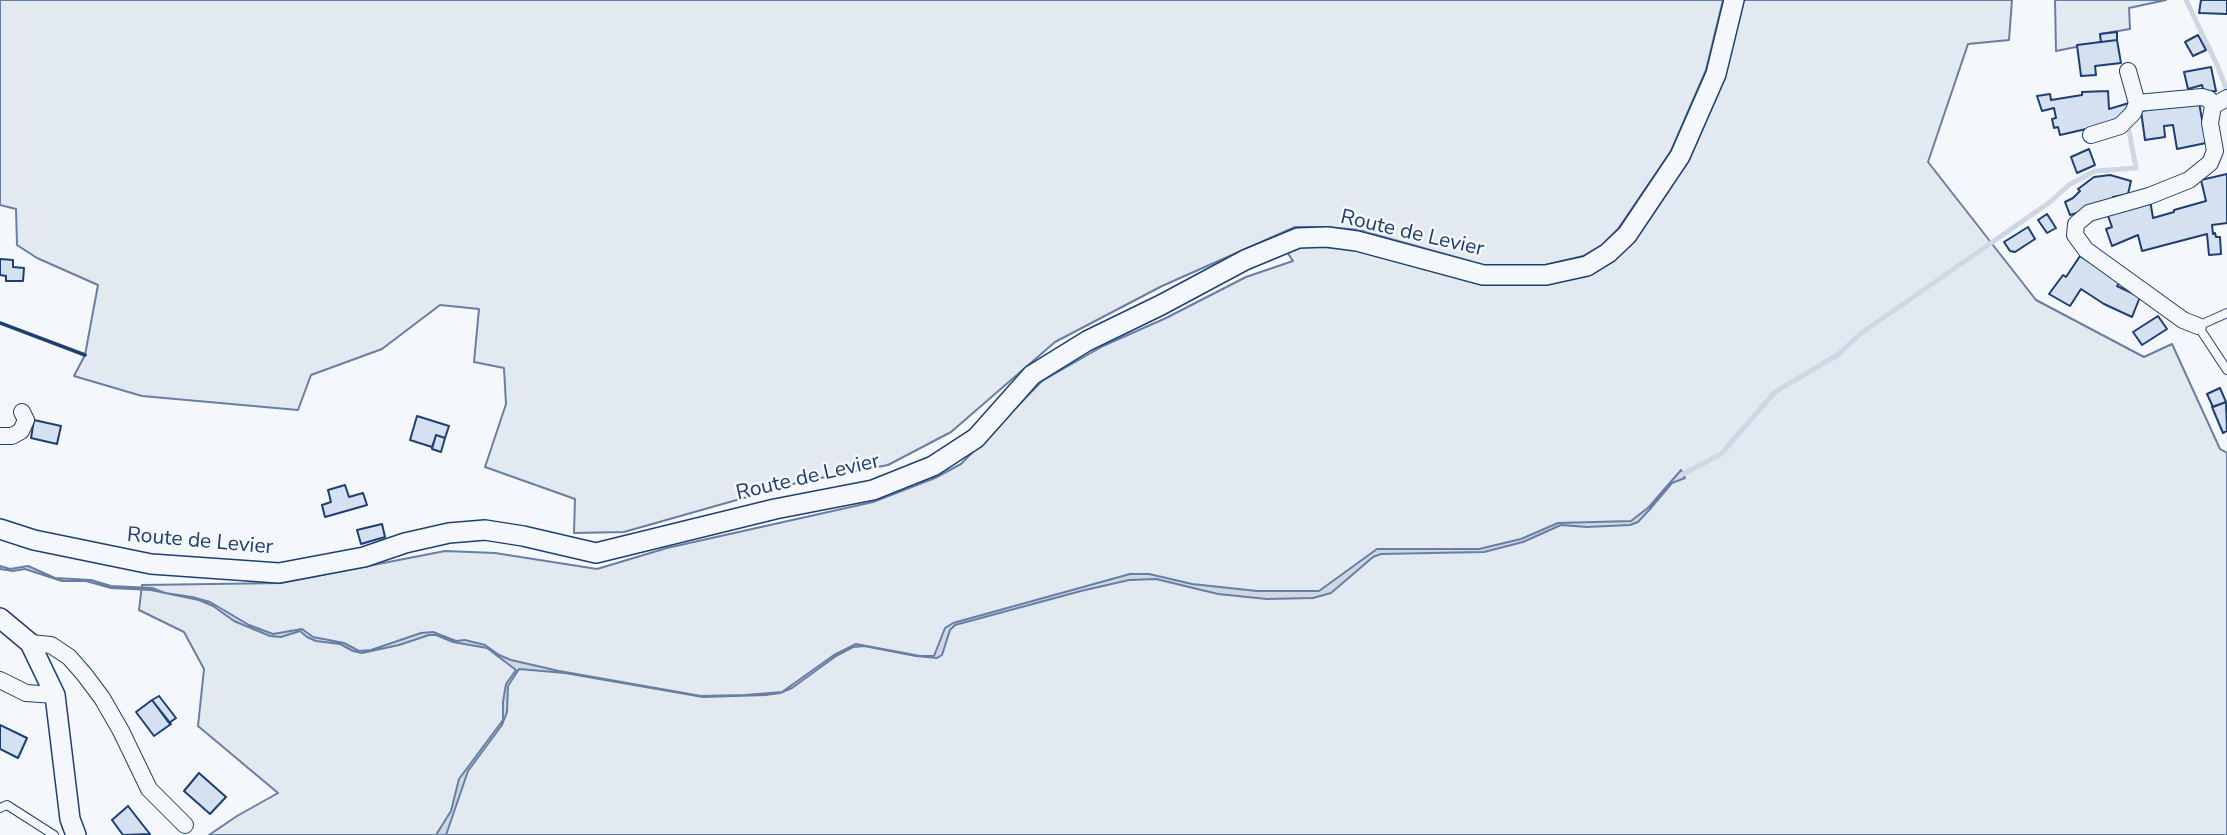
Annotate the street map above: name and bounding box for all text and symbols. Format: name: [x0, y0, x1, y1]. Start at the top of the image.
street label: Route de Levier: [1338, 205, 1486, 263]
street label: Route de Levier: [734, 449, 882, 507]
street label: Route de Levier: [126, 523, 274, 561]

